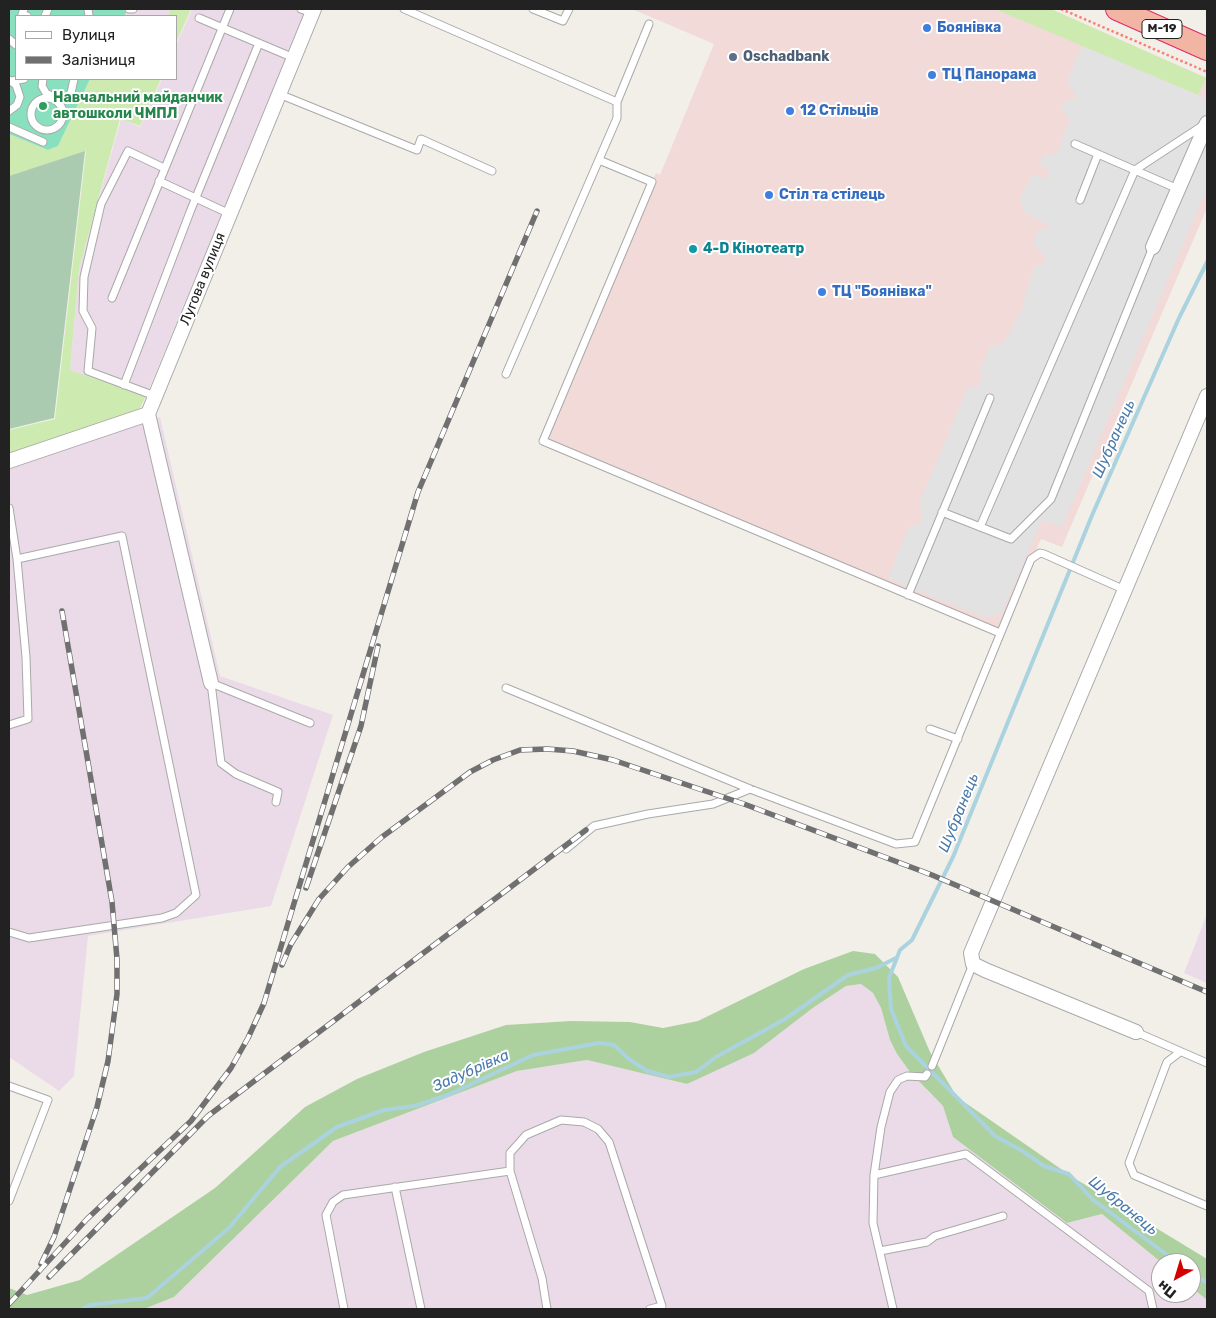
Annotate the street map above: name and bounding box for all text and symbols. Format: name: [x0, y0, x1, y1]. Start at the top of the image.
legend: [15, 15, 178, 80]
place label: Боянівка: [937, 20, 1001, 36]
road number: М-19: [1142, 20, 1182, 38]
marker: Боянівка: [921, 22, 933, 34]
text: Вулиця: [62, 26, 115, 44]
place label: Oschadbank: [743, 49, 829, 65]
text: Залізниця: [62, 51, 135, 69]
marker: Oschadbank: [727, 51, 739, 63]
place label: ТЦ Панорама: [942, 67, 1036, 83]
marker: ТЦ Панорама: [926, 69, 938, 81]
place label: Навчальний майданчик автошколи ЧМПЛ: [53, 90, 223, 122]
marker: Навчальний майданчик автошколи ЧМПЛ: [37, 100, 49, 112]
place label: 12 Стільців: [800, 103, 879, 119]
marker: 12 Стільців: [784, 105, 796, 117]
place label: Стіл та стілець: [779, 187, 885, 203]
marker: Стіл та стілець: [763, 189, 775, 201]
street label: Лугова вулиця: [177, 230, 229, 328]
place label: 4-D Кінотеатр: [703, 241, 804, 257]
marker: 4-D Кінотеатр: [687, 243, 699, 255]
place label: ТЦ "Боянівка": [832, 284, 932, 300]
marker: ТЦ "Боянівка": [816, 286, 828, 298]
water label: Шубранець: [1089, 397, 1139, 481]
water label: Шубранець: [935, 771, 983, 855]
water label: Задубрівка: [430, 1046, 512, 1096]
water label: Шубранець: [1085, 1173, 1161, 1239]
north arrow: [1151, 1253, 1201, 1303]
text: Пн: [1154, 1277, 1180, 1302]

